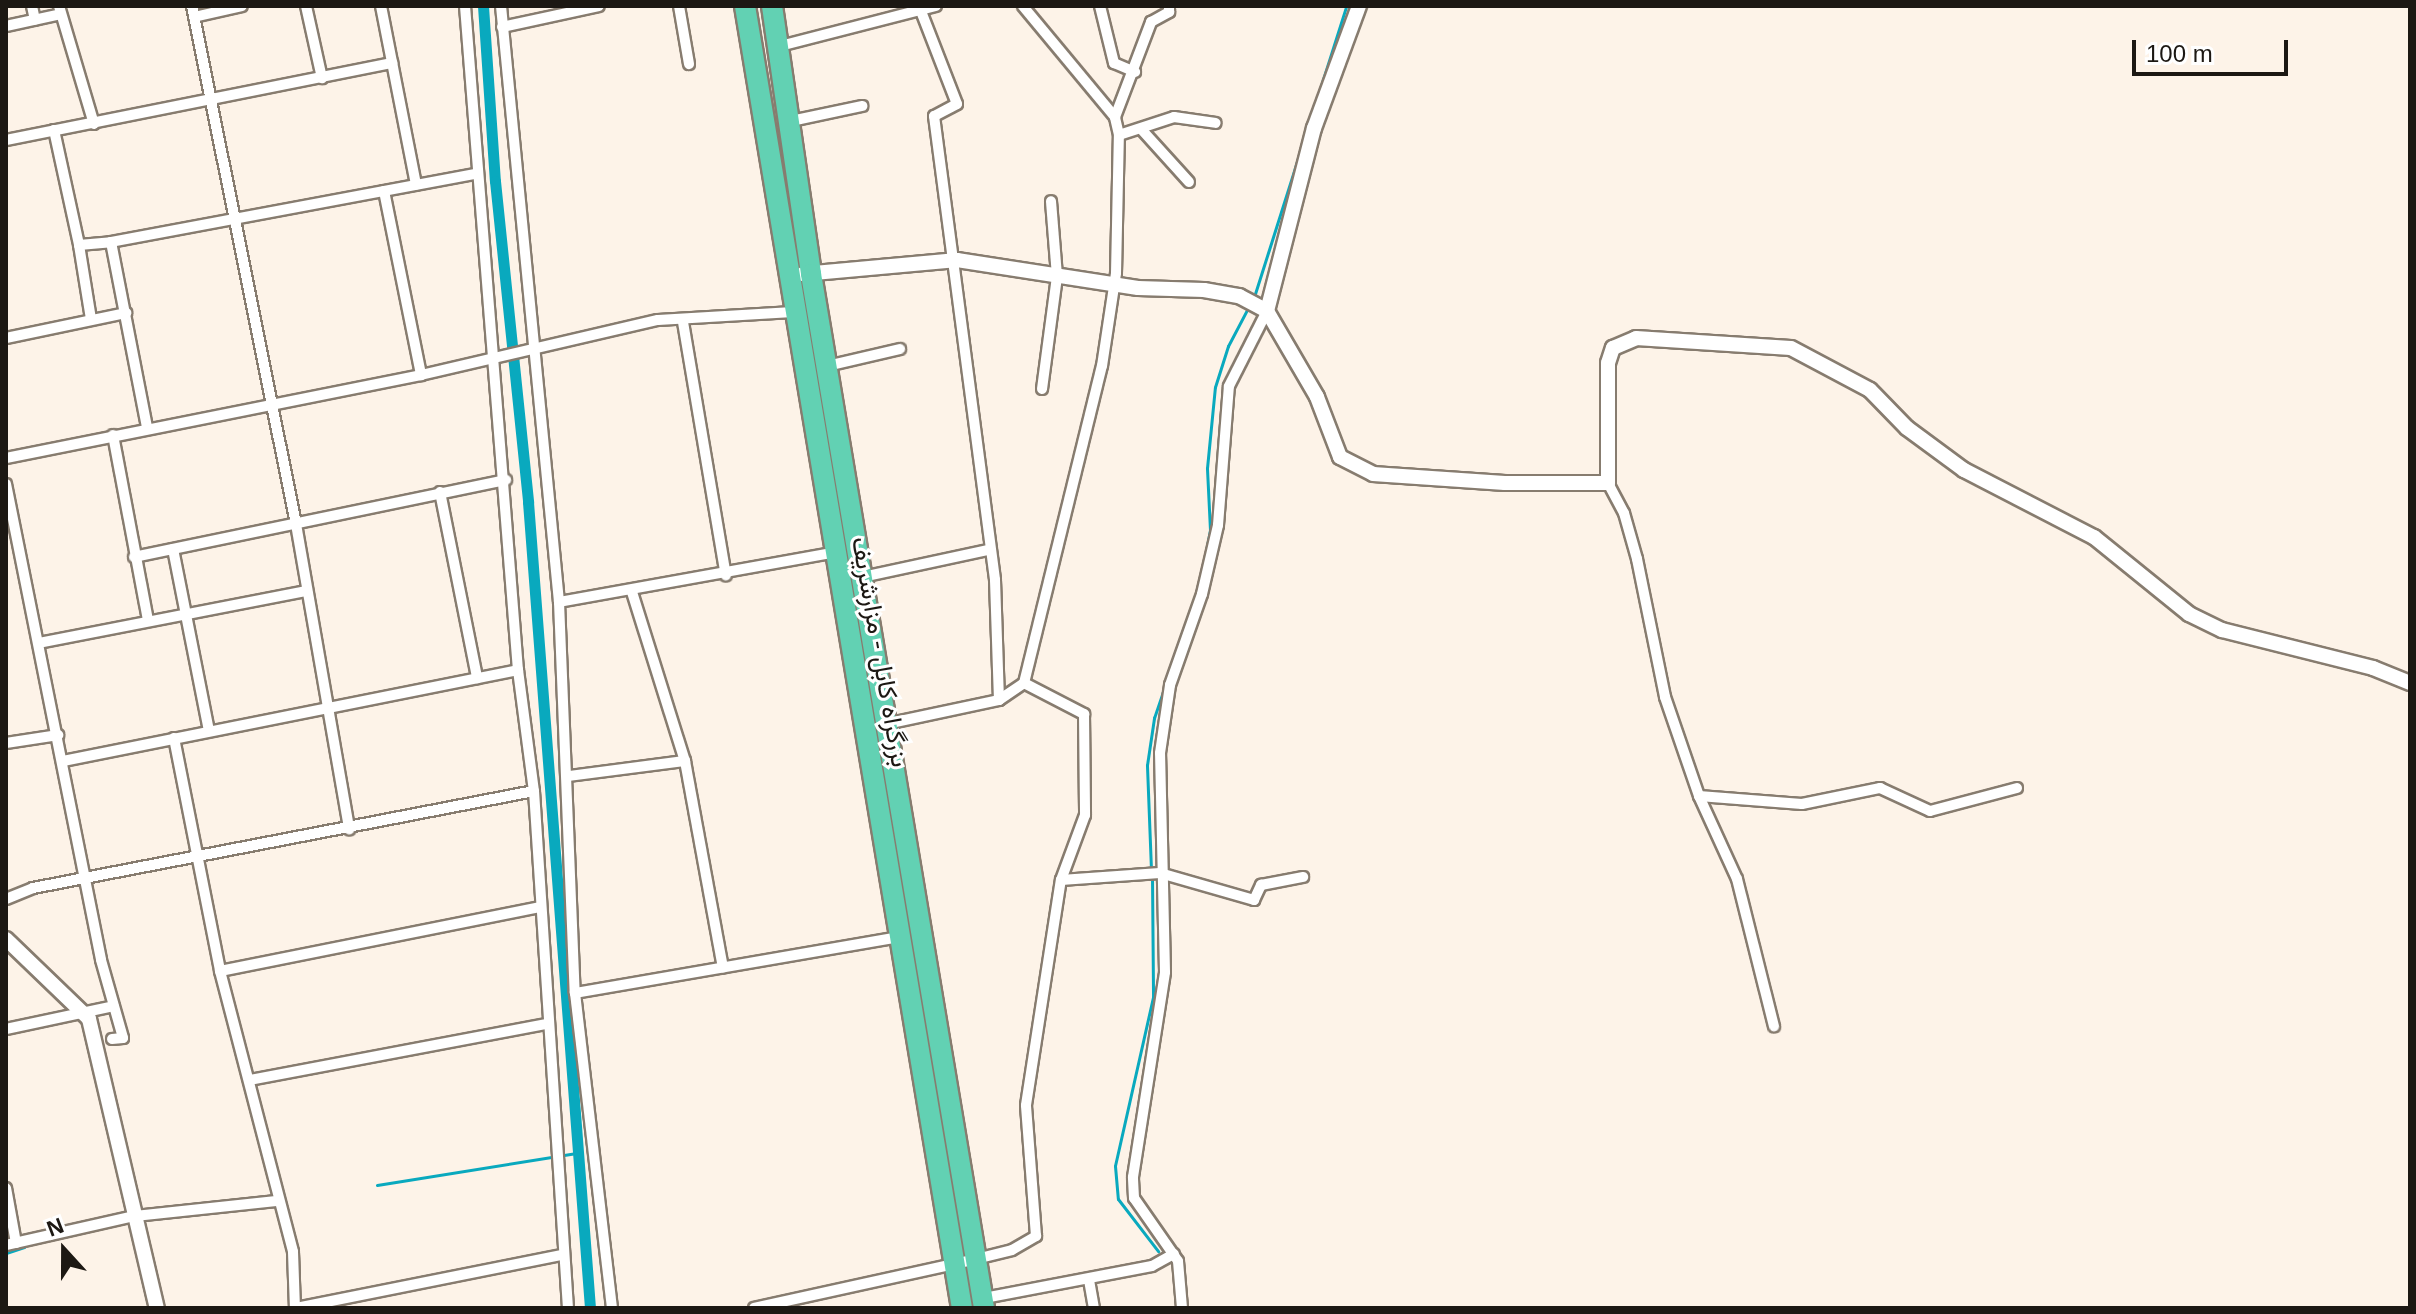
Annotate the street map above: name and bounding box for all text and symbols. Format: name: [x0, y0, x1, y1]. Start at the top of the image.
scale bar: [2136, 24, 2292, 74]
text: 100 m: [2146, 40, 2213, 67]
street label: بزرگراه کابل - مزارشریف: [844, 534, 916, 770]
north arrow: [24, 1210, 104, 1290]
text: N: [43, 1213, 67, 1242]

